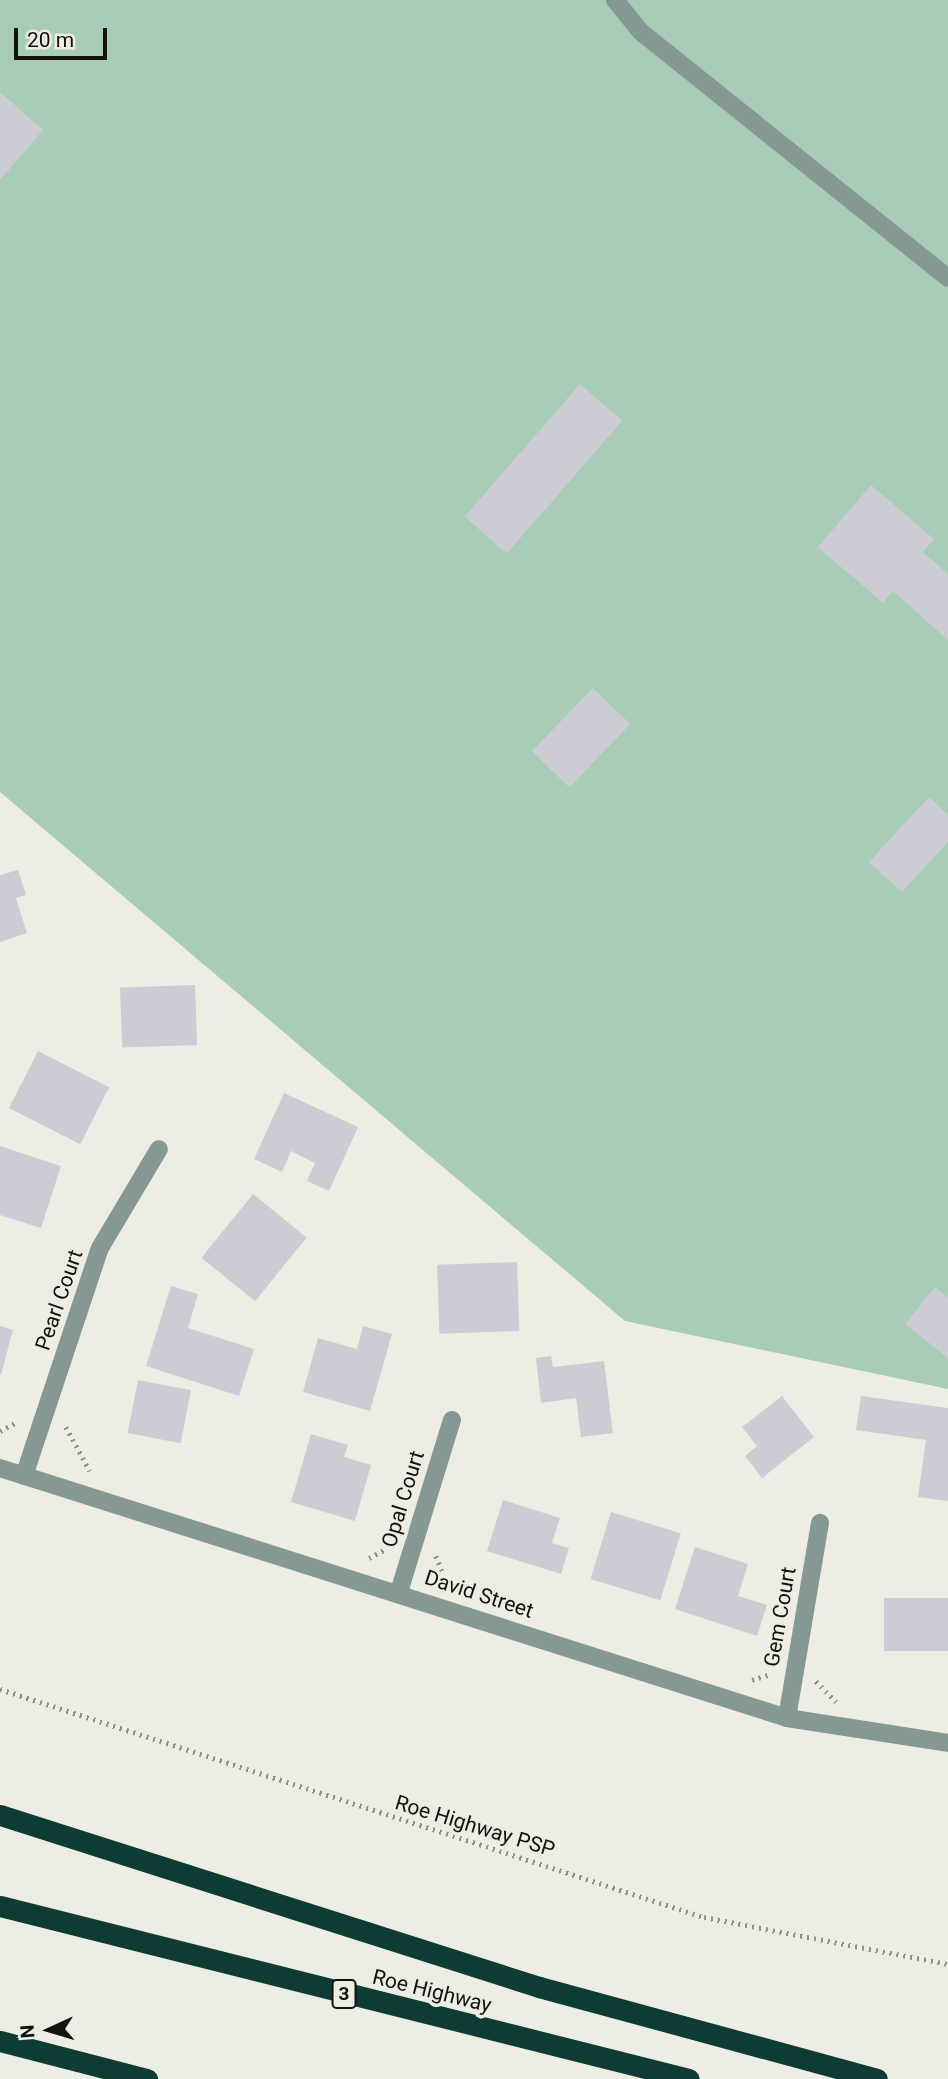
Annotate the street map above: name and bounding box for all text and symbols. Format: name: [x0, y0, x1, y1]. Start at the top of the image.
scale bar: [18, 14, 110, 58]
text: 20 m: [27, 28, 74, 52]
street label: Pearl Court: [30, 1246, 88, 1354]
street label: Opal Court: [376, 1448, 430, 1550]
street label: David Street: [421, 1565, 537, 1623]
street label: Gem Court: [759, 1565, 801, 1669]
street label: Roe Highway PSP: [392, 1790, 558, 1862]
street label: Roe Highway: [370, 1964, 494, 2018]
road number: 3: [330, 1978, 358, 2010]
north arrow: [14, 1995, 84, 2065]
text: N: [16, 2024, 39, 2039]

